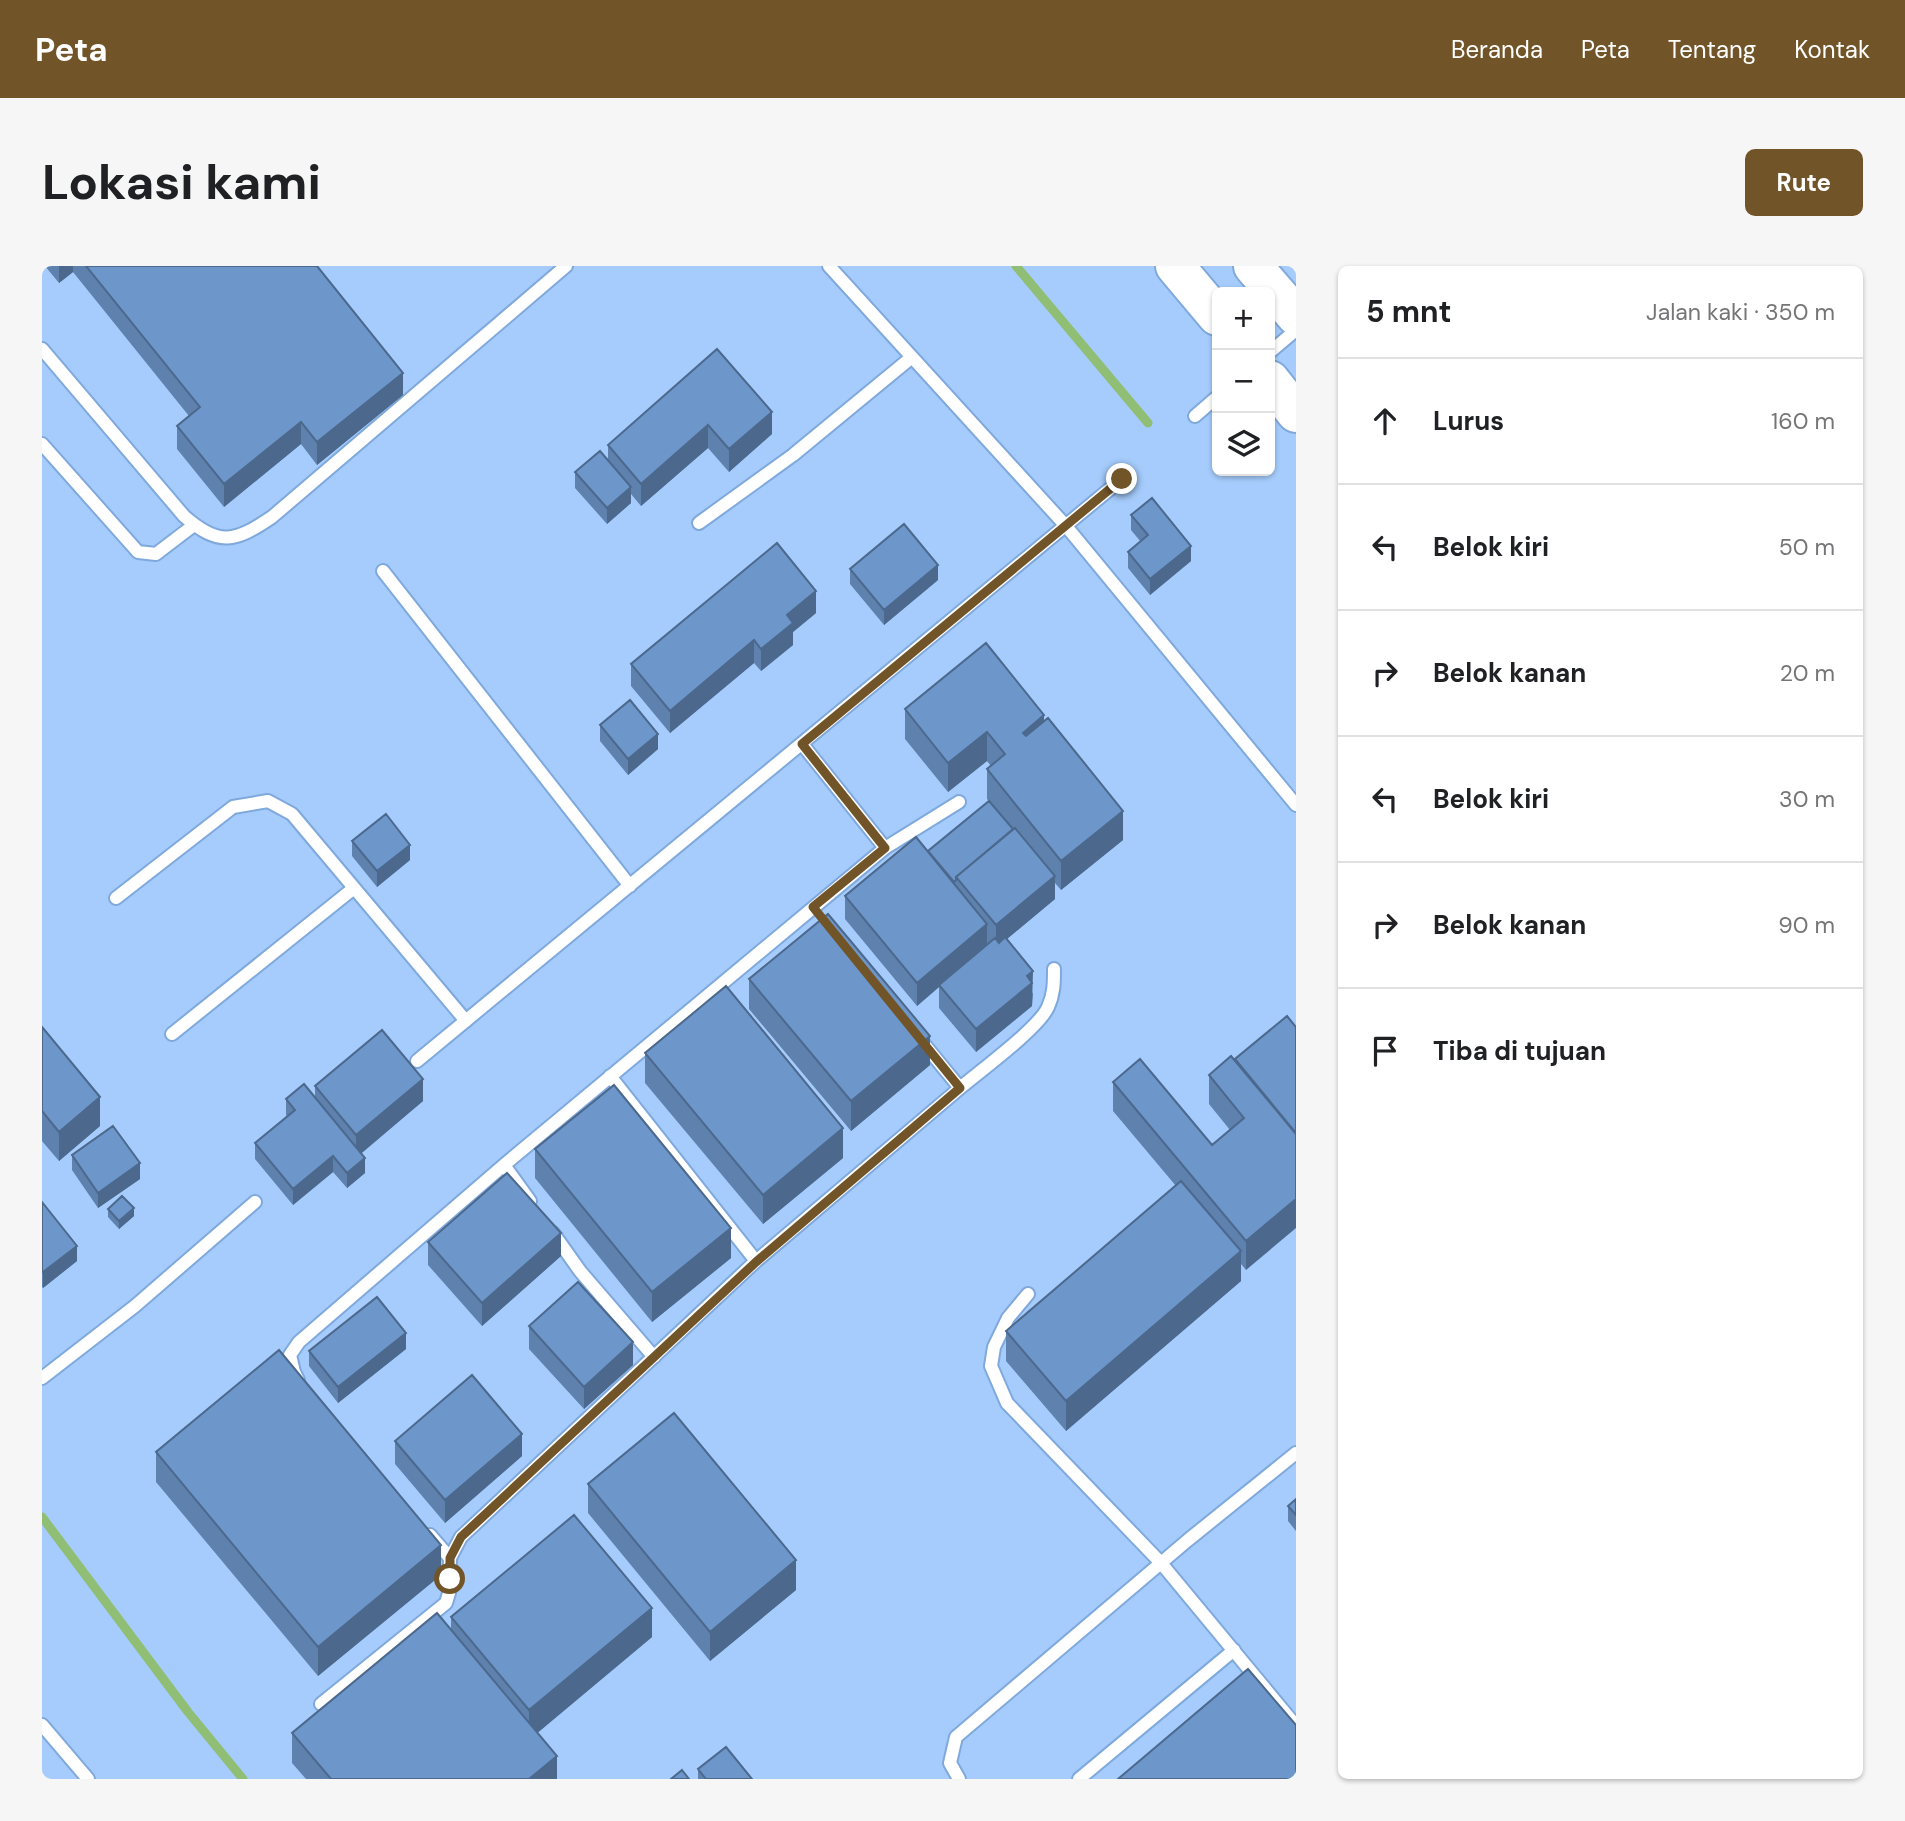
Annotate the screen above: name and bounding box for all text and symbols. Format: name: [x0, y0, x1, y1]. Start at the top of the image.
text: Peta: [35, 28, 108, 71]
text: Beranda: [1451, 34, 1543, 65]
text: Peta: [1581, 34, 1630, 65]
text: Tentang: [1668, 34, 1756, 65]
text: Kontak: [1794, 34, 1870, 65]
button: Rute: [1745, 149, 1863, 216]
text: Lokasi kami: [42, 150, 321, 214]
map controls: [1212, 287, 1275, 476]
button: +: [1212, 287, 1275, 350]
text: 5 mnt: [1366, 292, 1451, 331]
text: Jalan kaki · 350 m: [1646, 297, 1835, 327]
button: −: [1212, 350, 1275, 413]
icon: ahead: [1366, 402, 1404, 440]
text: Lurus: [1433, 404, 1504, 438]
text: 160 m: [1771, 406, 1835, 436]
button: layers: [1212, 413, 1275, 476]
route end: [1106, 463, 1137, 494]
icon: left: [1366, 528, 1404, 566]
text: Belok kiri: [1433, 530, 1549, 564]
text: 50 m: [1779, 532, 1835, 562]
icon: right: [1366, 654, 1404, 692]
text: Belok kanan: [1433, 656, 1586, 690]
text: 20 m: [1780, 658, 1835, 688]
icon: left: [1366, 780, 1404, 818]
text: Belok kiri: [1433, 782, 1549, 816]
text: 30 m: [1779, 784, 1835, 814]
icon: right: [1366, 906, 1404, 944]
text: Belok kanan: [1433, 908, 1586, 942]
text: 90 m: [1778, 910, 1835, 940]
icon: arrive: [1366, 1032, 1404, 1070]
text: Tiba di tujuan: [1433, 1034, 1606, 1068]
route start: [434, 1563, 465, 1594]

